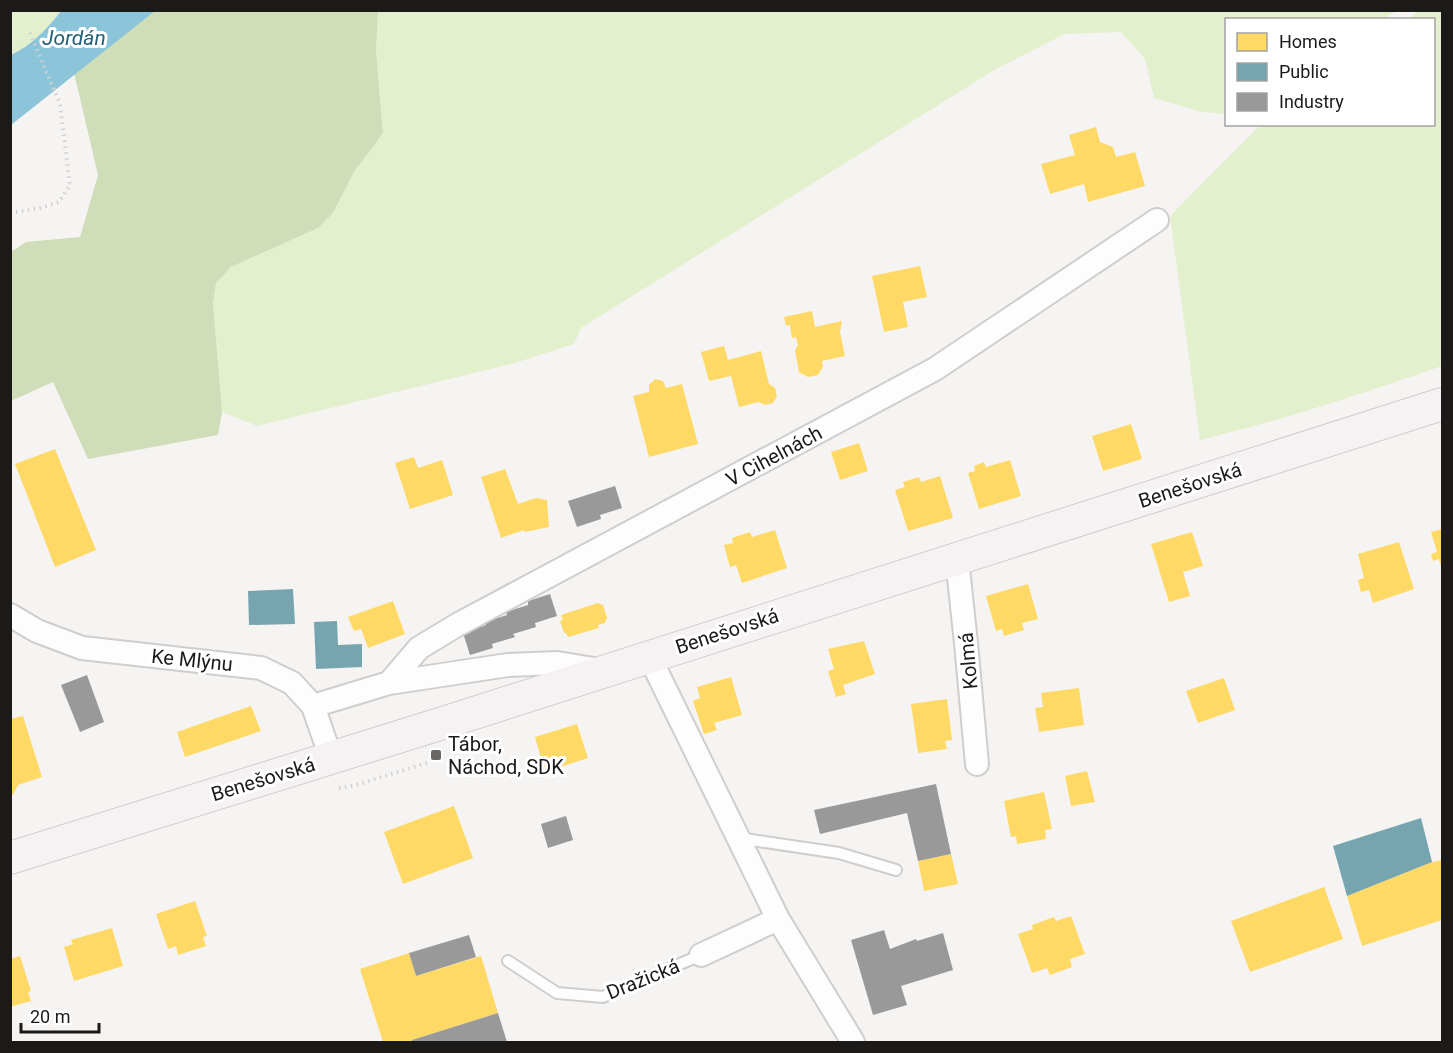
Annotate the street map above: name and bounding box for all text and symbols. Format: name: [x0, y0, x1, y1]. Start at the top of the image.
legend: [1225, 18, 1435, 126]
water label: Jordán: [42, 26, 106, 50]
text: Homes: [1279, 31, 1337, 52]
text: Public: [1279, 61, 1329, 82]
text: Industry: [1279, 91, 1344, 112]
street label: V Cihelnách: [722, 421, 826, 491]
street label: Benešovská: [1135, 457, 1245, 513]
street label: Benešovská: [672, 603, 782, 659]
street label: Kolmá: [954, 632, 982, 690]
street label: Ke Mlýnu: [150, 644, 234, 676]
place label: Tábor, Náchod, SDK: [448, 732, 564, 779]
marker: Tábor, Náchod, SDK: [429, 748, 443, 762]
street label: Benešovská: [208, 752, 318, 806]
street label: Dražická: [603, 954, 683, 1004]
scale bar: [21, 996, 99, 1034]
text: 20 m: [30, 1006, 70, 1027]

